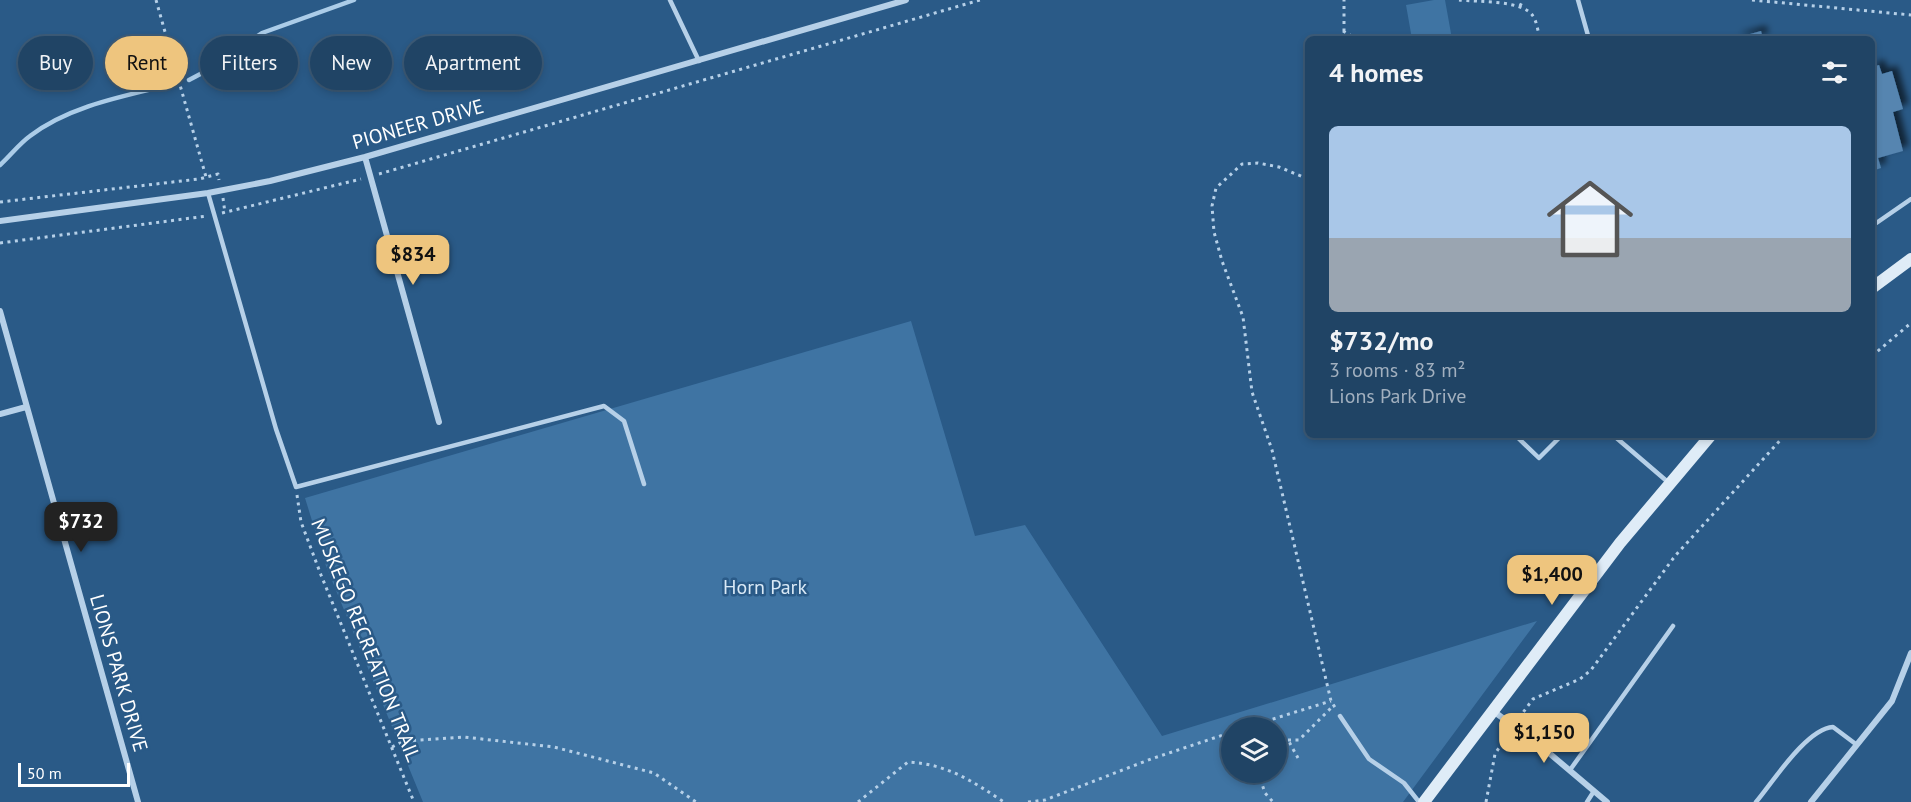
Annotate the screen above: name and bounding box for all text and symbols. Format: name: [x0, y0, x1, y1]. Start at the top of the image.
chip: Buy: [18, 36, 93, 90]
chip: Rent: [105, 36, 188, 90]
chip: Filters: [200, 36, 298, 90]
chip: New: [310, 36, 392, 90]
chip: Apartment: [404, 36, 542, 90]
text: 4 homes: [1329, 56, 1424, 89]
icon: filters: [1818, 56, 1851, 89]
street label: PIONEER DRIVE: [349, 93, 487, 155]
icon: home: [1536, 165, 1644, 273]
pin: $834: [377, 235, 449, 286]
text: $834: [390, 241, 436, 267]
text: $732/mo: [1329, 324, 1433, 357]
text: 3 rooms · 83 m²: [1329, 357, 1465, 383]
text: Lions Park Drive: [1329, 383, 1466, 409]
pin: $732: [45, 502, 117, 553]
text: $732: [58, 508, 104, 534]
street label: MUSKEGO RECREATION TRAIL: [305, 515, 427, 765]
pin: $1,400: [1503, 555, 1601, 606]
text: $1,400: [1521, 561, 1583, 587]
park label: Horn Park: [723, 574, 807, 600]
street label: LIONS PARK DRIVE: [84, 591, 154, 755]
pin: $1,150: [1495, 713, 1593, 764]
map controls: [1221, 717, 1287, 783]
button: layers: [1221, 717, 1287, 783]
text: $1,150: [1513, 719, 1575, 745]
scale bar: [18, 760, 130, 788]
text: 50 m: [27, 763, 62, 783]

